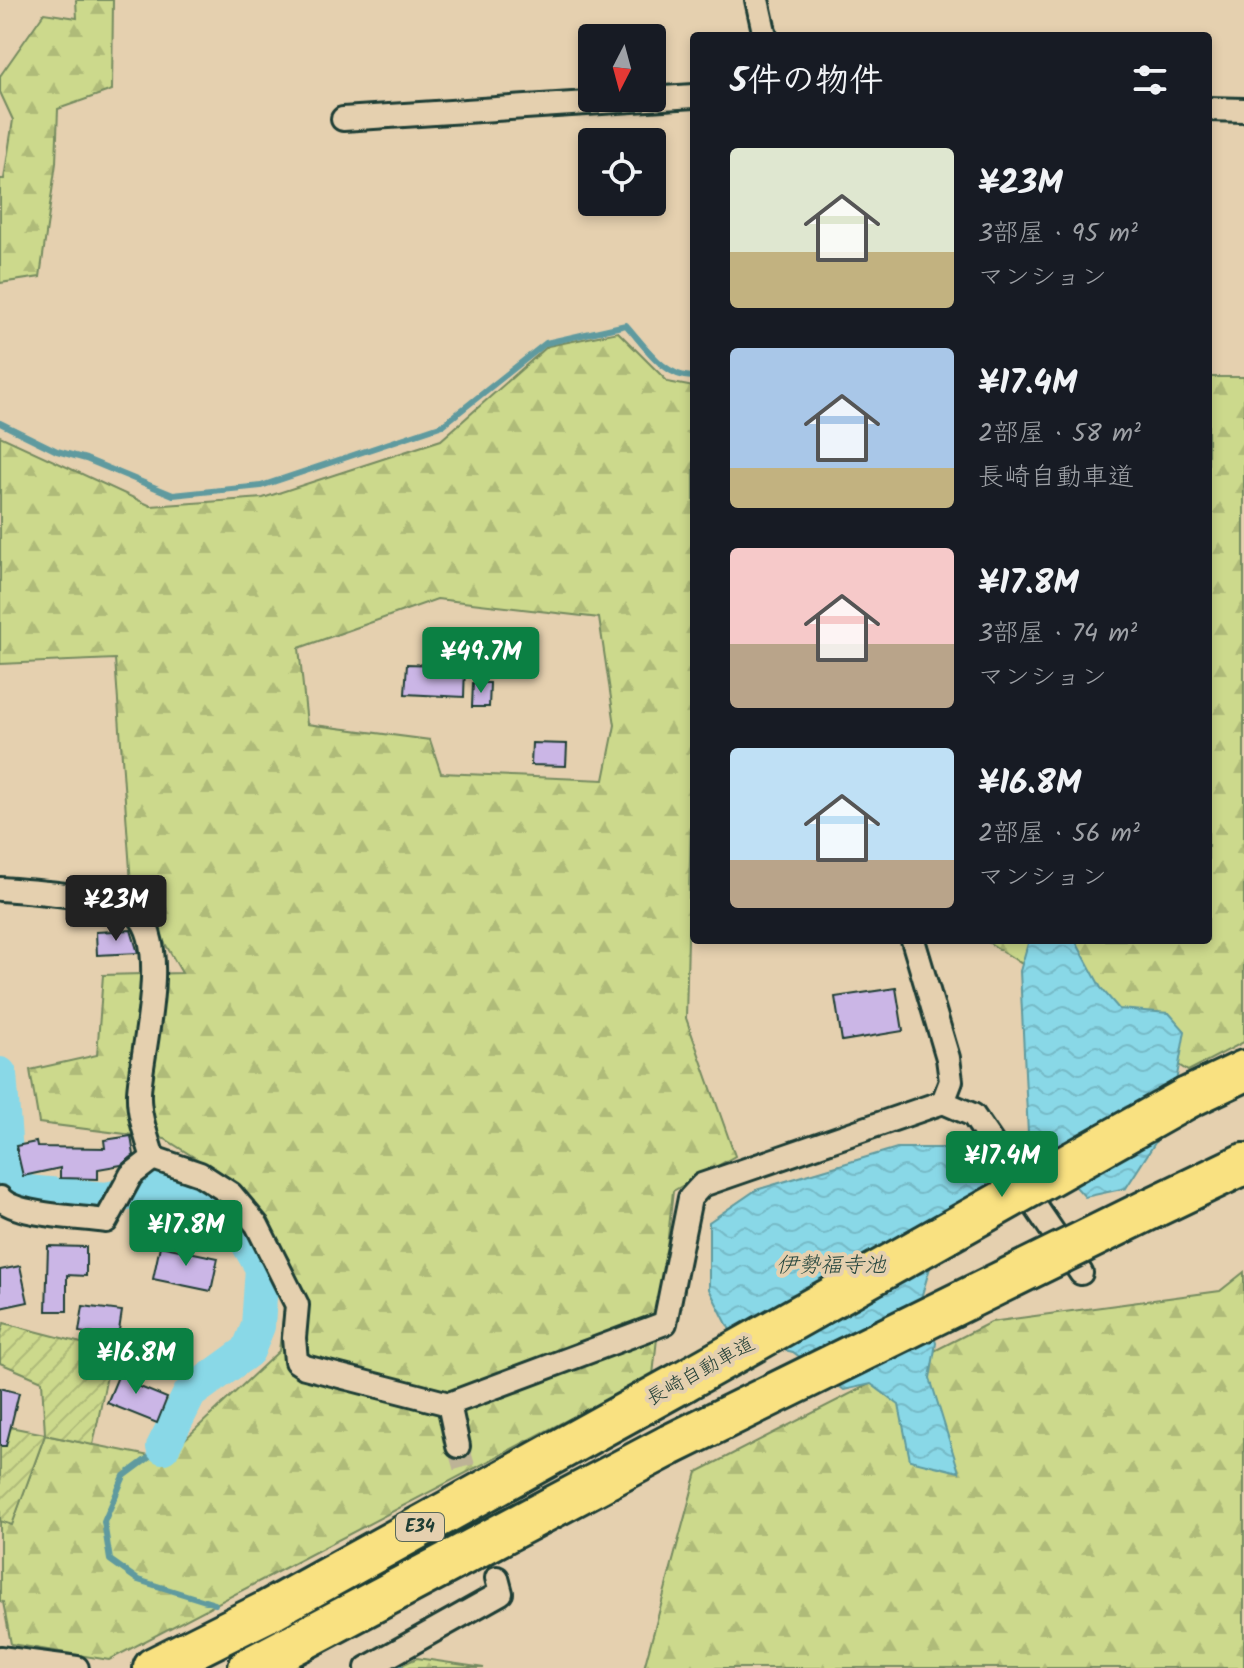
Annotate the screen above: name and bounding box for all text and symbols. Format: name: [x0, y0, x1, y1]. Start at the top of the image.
north arrow: [578, 24, 666, 112]
map controls: [578, 24, 666, 216]
text: 5件の物件: [730, 55, 883, 109]
icon: filters: [1128, 58, 1172, 102]
button: locate: [578, 128, 666, 216]
text: ¥23M: [978, 157, 1063, 211]
icon: home: [794, 180, 890, 276]
text: 3部屋 · 95 m²: [978, 213, 1138, 255]
text: マンション: [978, 257, 1107, 299]
text: ¥17.4M: [978, 357, 1078, 411]
icon: home: [794, 380, 890, 476]
text: 2部屋 · 58 m²: [978, 413, 1141, 455]
text: 長崎自動車道: [978, 457, 1134, 499]
text: ¥17.8M: [978, 557, 1079, 611]
icon: home: [794, 580, 890, 676]
text: 3部屋 · 74 m²: [978, 613, 1137, 655]
pin: ¥49.7M: [416, 627, 546, 695]
text: ¥49.7M: [440, 632, 522, 674]
text: マンション: [978, 657, 1107, 699]
text: ¥16.8M: [978, 757, 1081, 811]
icon: home: [794, 780, 890, 876]
text: 2部屋 · 56 m²: [978, 813, 1140, 855]
text: マンション: [978, 857, 1107, 899]
pin: ¥23M: [69, 875, 163, 943]
text: ¥23M: [83, 880, 149, 922]
pin: ¥17.4M: [937, 1131, 1067, 1199]
text: ¥17.4M: [964, 1136, 1040, 1178]
pin: ¥17.8M: [121, 1200, 251, 1268]
text: ¥17.8M: [147, 1205, 225, 1247]
water label: 伊勢福寺池: [776, 1249, 887, 1284]
pin: ¥16.8M: [71, 1328, 201, 1396]
street label: 長崎自動車道: [641, 1329, 761, 1415]
text: ¥16.8M: [96, 1333, 176, 1375]
road number: E34: [396, 1513, 444, 1541]

